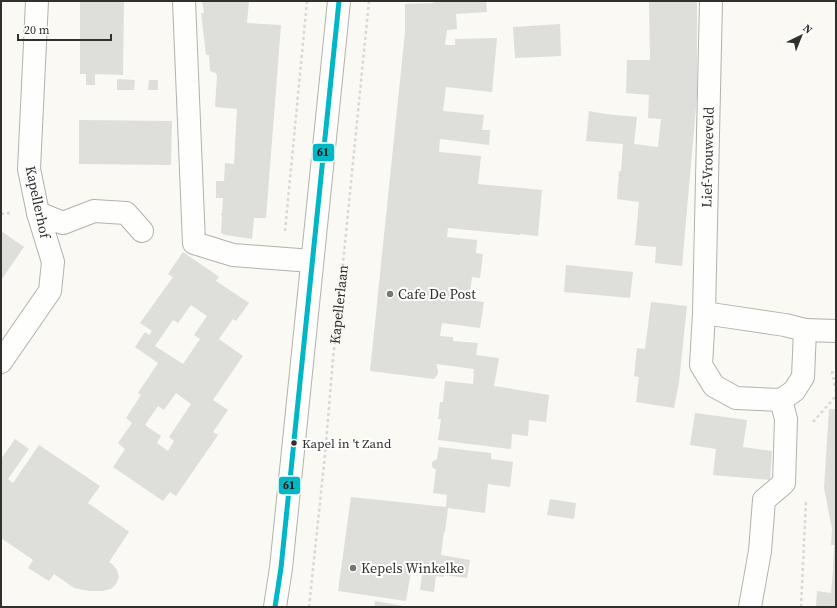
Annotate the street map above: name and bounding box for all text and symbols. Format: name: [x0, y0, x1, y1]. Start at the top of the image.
scale bar: [18, 16, 111, 42]
north arrow: [781, 16, 821, 56]
text: N: [799, 21, 816, 37]
text: 20 m: [24, 22, 50, 38]
street label: Lief-Vrouweveld: [696, 106, 719, 208]
line badge: 61: [312, 143, 335, 162]
text: 61: [317, 145, 329, 160]
street label: Kapellerhof: [21, 164, 56, 241]
street label: Kapellerlaan: [325, 263, 353, 345]
place label: Cafe De Post: [398, 284, 476, 304]
marker: Cafe De Post: [385, 289, 395, 299]
place label: Kapel in 't Zand: [302, 435, 392, 452]
marker: Kapel in 't Zand: [289, 438, 299, 448]
line badge: 61: [278, 476, 301, 495]
text: 61: [283, 478, 295, 493]
place label: Kepels Winkelke: [361, 558, 464, 578]
marker: Kepels Winkelke: [348, 563, 358, 573]

